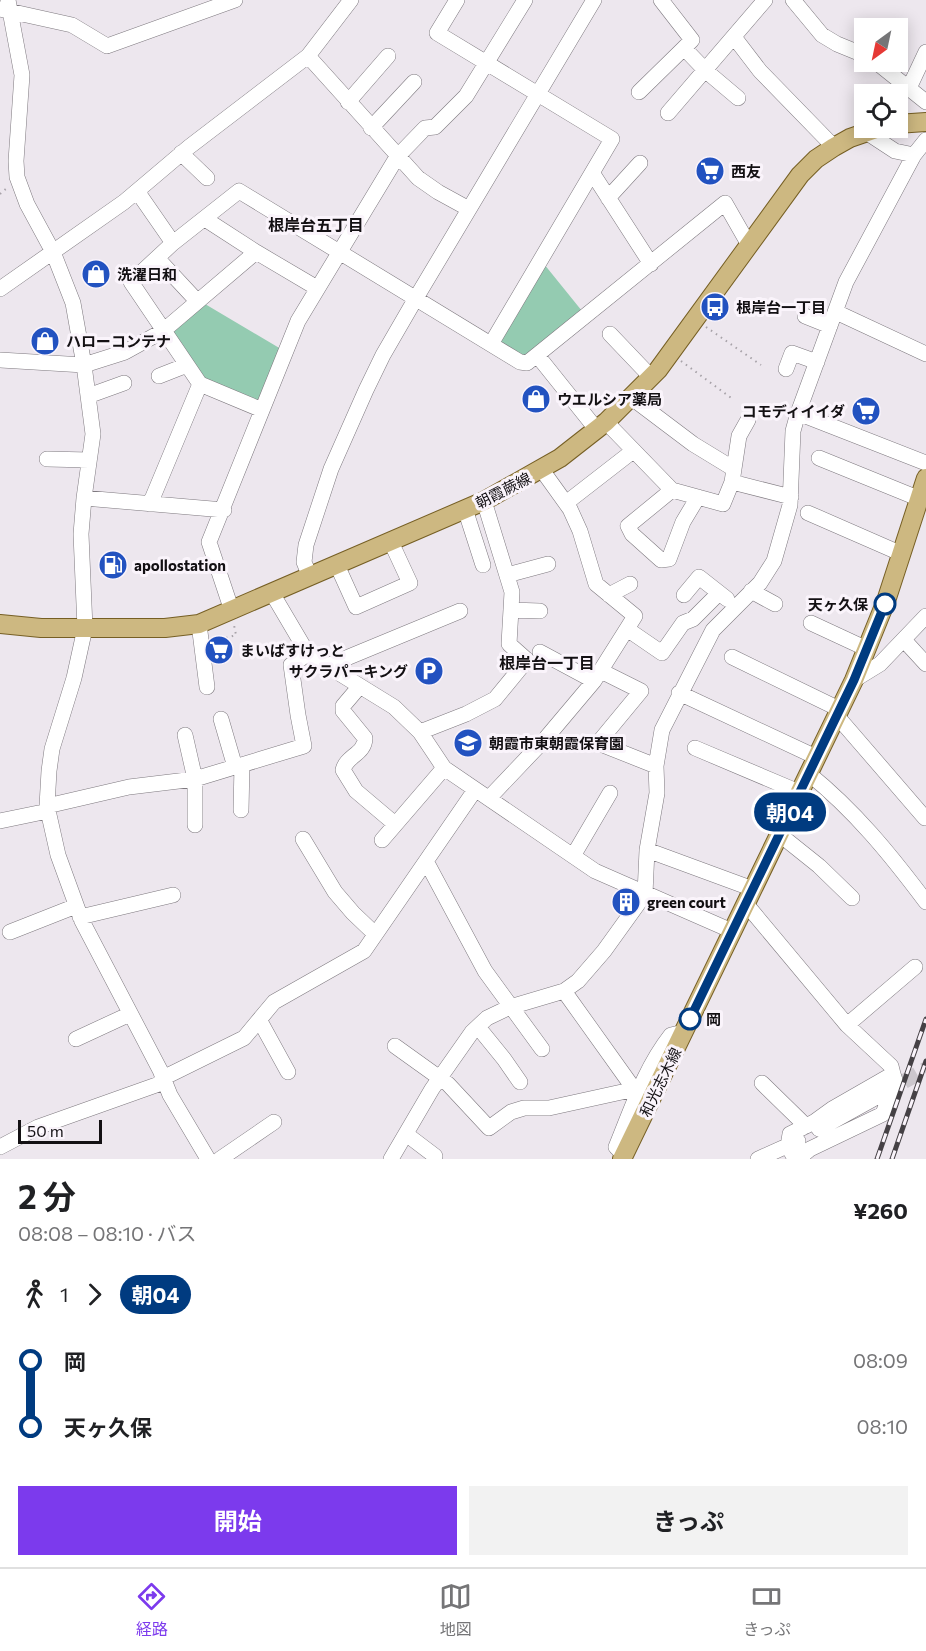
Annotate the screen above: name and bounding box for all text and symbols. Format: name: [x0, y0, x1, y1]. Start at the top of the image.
north arrow: [854, 18, 908, 72]
map controls: [854, 18, 908, 138]
button: locate: [854, 84, 908, 138]
supermarket icon: 西友: [694, 155, 726, 187]
place label: 西友: [731, 162, 761, 180]
district label: 根岸台五丁目: [268, 215, 364, 234]
shop icon: 洗濯日和: [80, 258, 112, 290]
place label: 洗濯日和: [117, 265, 177, 283]
bus stop icon: 根岸台一丁目: [699, 291, 731, 323]
place label: 根岸台一丁目: [736, 298, 826, 316]
shop icon: ハローコンテナ: [29, 325, 61, 357]
place label: ハローコンテナ: [66, 332, 171, 350]
shop icon: ウエルシア薬局: [520, 383, 552, 415]
place label: ウエルシア薬局: [557, 390, 662, 408]
supermarket icon: コモディイイダ: [850, 395, 882, 427]
place label: コモディイイダ: [742, 402, 845, 420]
street label: 朝霞蕨線: [472, 468, 534, 512]
fuel station icon: apollostation: [97, 549, 129, 581]
place label: apollostation: [134, 556, 226, 574]
marker: 天ヶ久保: [874, 593, 896, 615]
place label: 天ヶ久保: [808, 595, 869, 613]
supermarket icon: まいばすけっと: [203, 634, 235, 666]
place label: まいばすけっと: [240, 641, 345, 659]
district label: 根岸台一丁目: [499, 653, 595, 672]
parking icon: サクラパーキング: [413, 655, 445, 687]
place label: サクラパーキング: [289, 662, 408, 680]
school or university icon: 朝霞市東朝霞保育園: [452, 727, 484, 759]
place label: 朝霞市東朝霞保育園: [489, 734, 624, 752]
line badge: 朝04: [756, 792, 824, 832]
text: 朝04: [766, 800, 814, 825]
building icon: green court: [610, 886, 642, 918]
place label: green court: [647, 893, 726, 911]
marker: 岡: [679, 1008, 701, 1030]
place label: 岡: [706, 1010, 721, 1028]
street label: 和光志木線: [635, 1044, 685, 1120]
scale bar: [18, 1117, 102, 1144]
text: 50 m: [27, 1121, 64, 1140]
text: 2 分: [18, 1175, 76, 1216]
text: ¥260: [853, 1197, 908, 1224]
text: 08:08 – 08:10 · バス: [18, 1221, 196, 1245]
icon: walk: [18, 1278, 51, 1311]
icon: forward: [78, 1278, 111, 1311]
text: 1: [60, 1282, 69, 1306]
text: 朝04: [132, 1282, 179, 1307]
text: 岡: [64, 1348, 86, 1375]
text: 08:09: [853, 1348, 908, 1372]
text: 天ヶ久保: [64, 1414, 152, 1441]
text: 08:10: [856, 1414, 908, 1438]
button: 開始: [18, 1486, 457, 1555]
button: きっぷ: [469, 1486, 908, 1555]
tab: 経路: [135, 1580, 168, 1640]
tab: 地図: [439, 1580, 472, 1640]
tab: きっぷ: [743, 1580, 791, 1640]

